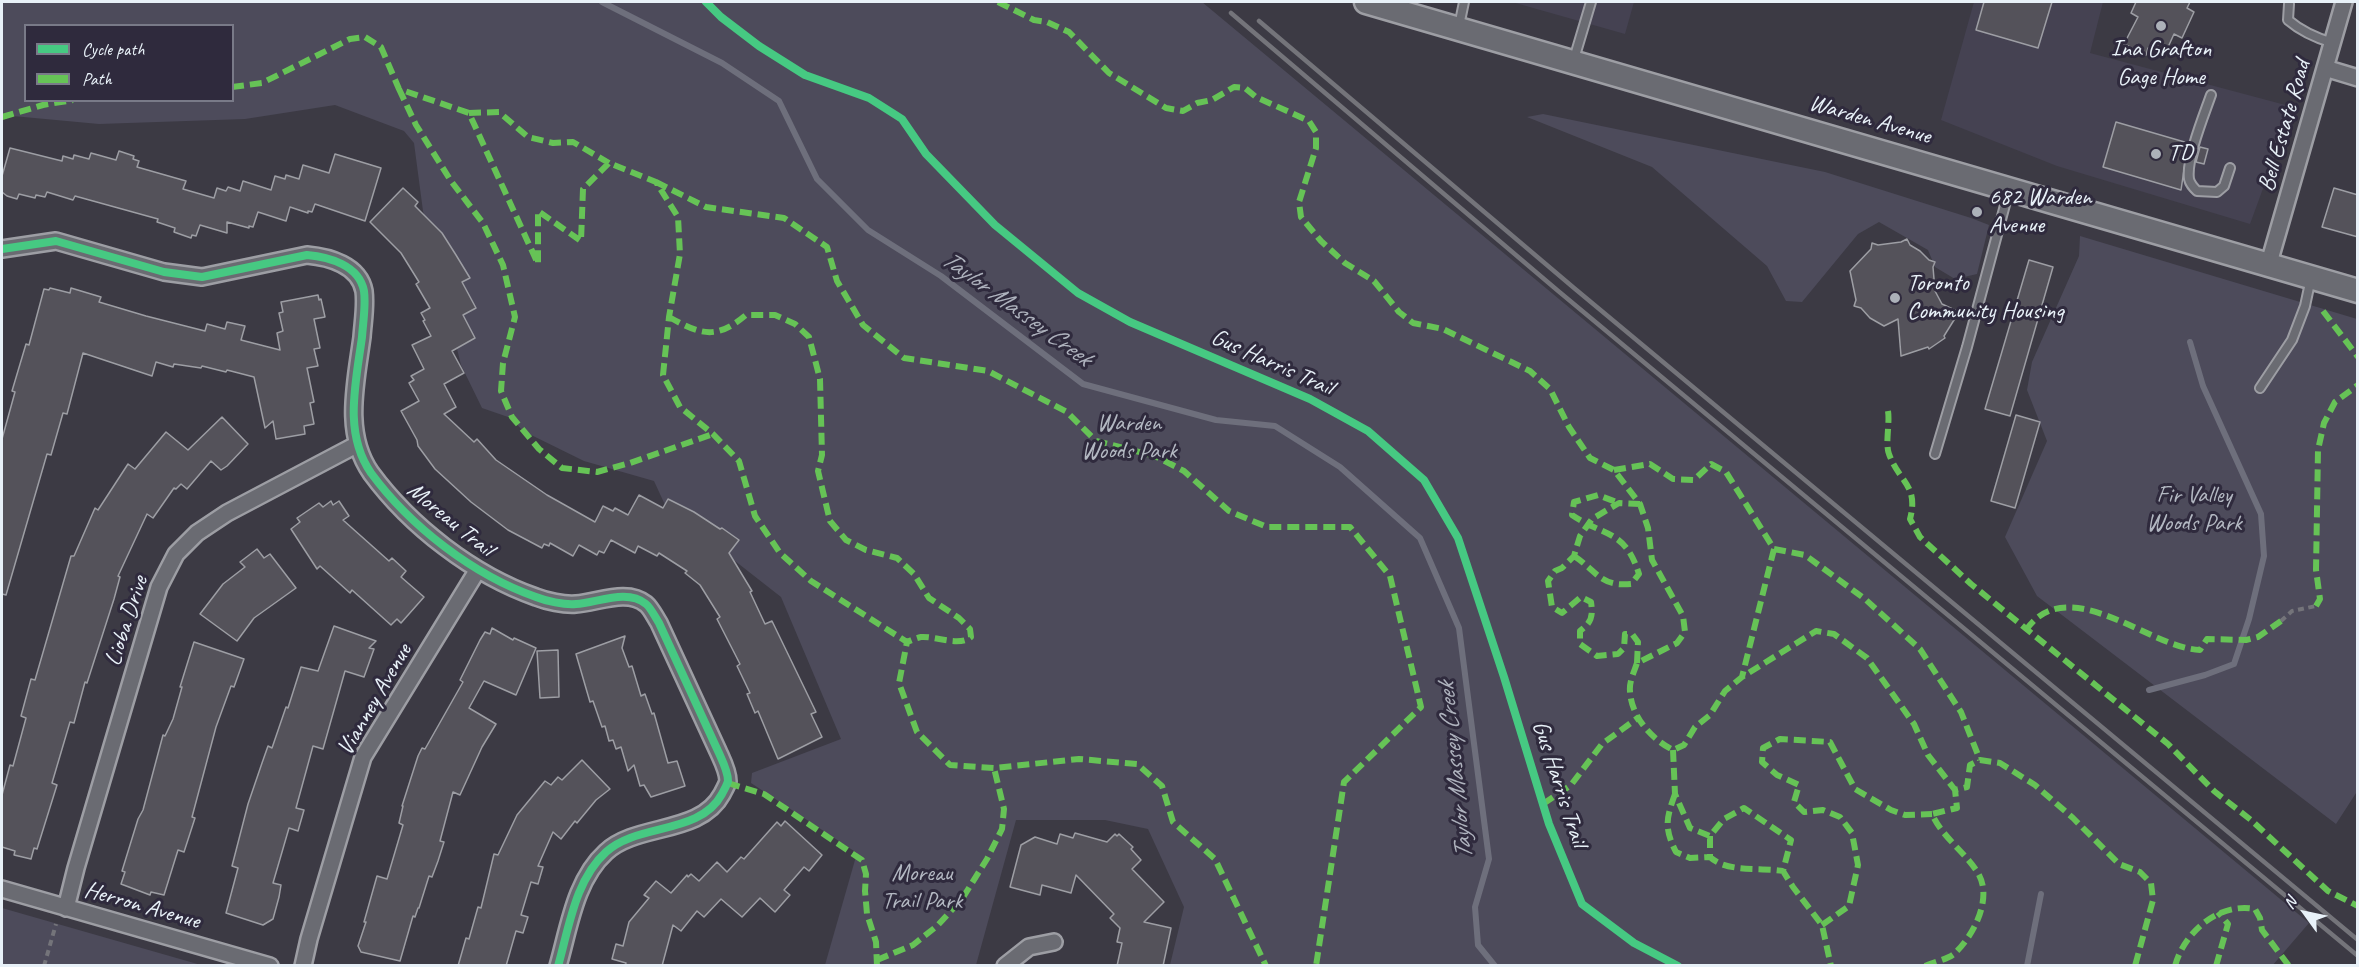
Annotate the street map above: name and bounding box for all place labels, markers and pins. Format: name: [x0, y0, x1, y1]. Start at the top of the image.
marker: Ina Grafton Gage Home: [2154, 19, 2168, 33]
place label: Ina Grafton Gage Home: [2111, 36, 2211, 92]
place label: TD: [2168, 140, 2193, 168]
marker: TD: [2149, 147, 2163, 161]
place label: 682 Warden Avenue: [1989, 184, 2092, 240]
marker: 682 Warden Avenue: [1970, 205, 1984, 219]
place label: Toronto Community Housing: [1907, 270, 2064, 326]
marker: Toronto Community Housing: [1888, 291, 1902, 305]

